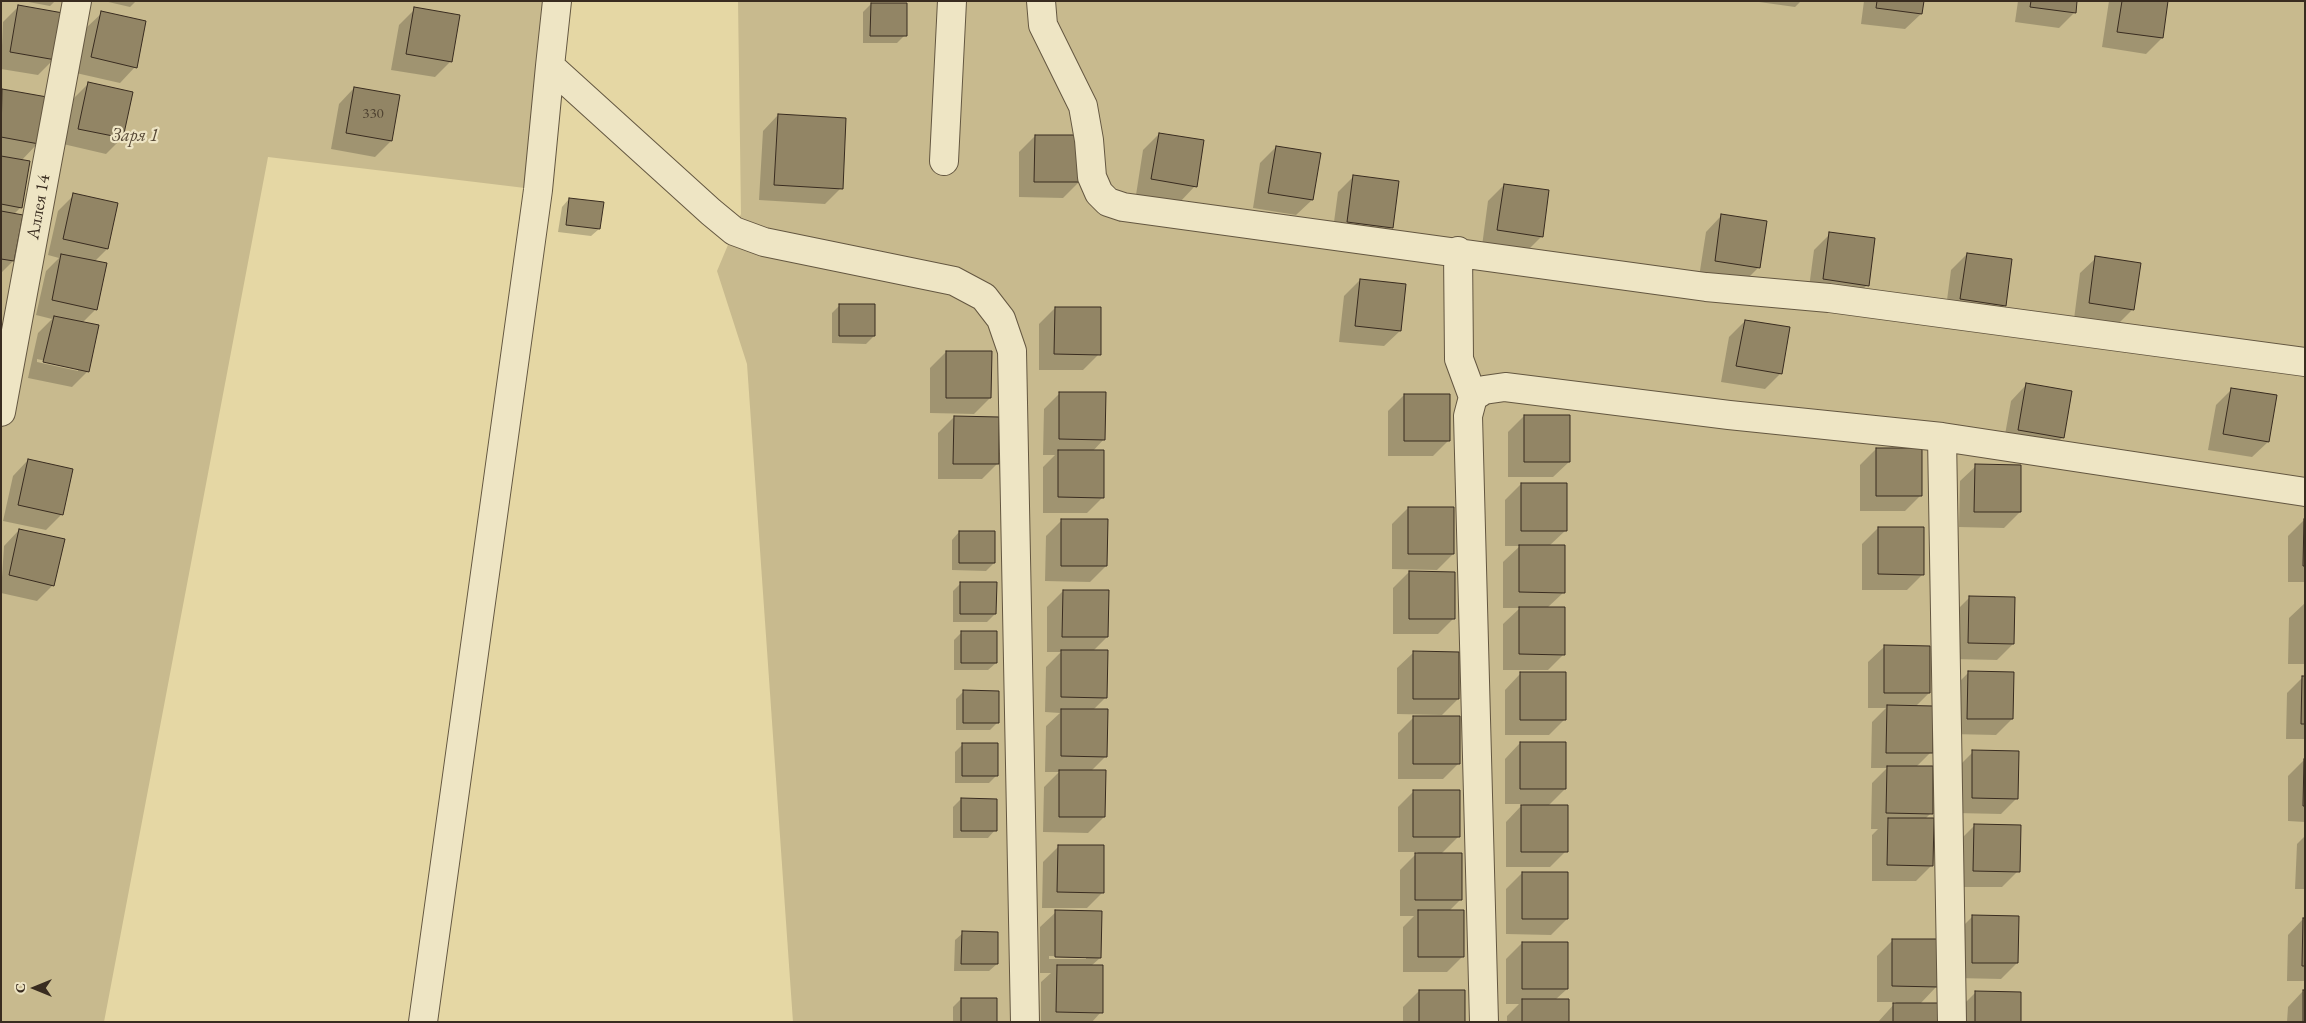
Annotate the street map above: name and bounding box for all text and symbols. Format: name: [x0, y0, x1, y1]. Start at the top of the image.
house number: 330: [362, 105, 384, 123]
park label: Заря 1: [112, 125, 158, 147]
street label: Аллея 14: [23, 173, 55, 241]
north arrow: [10, 963, 60, 1013]
text: С: [11, 983, 29, 993]

